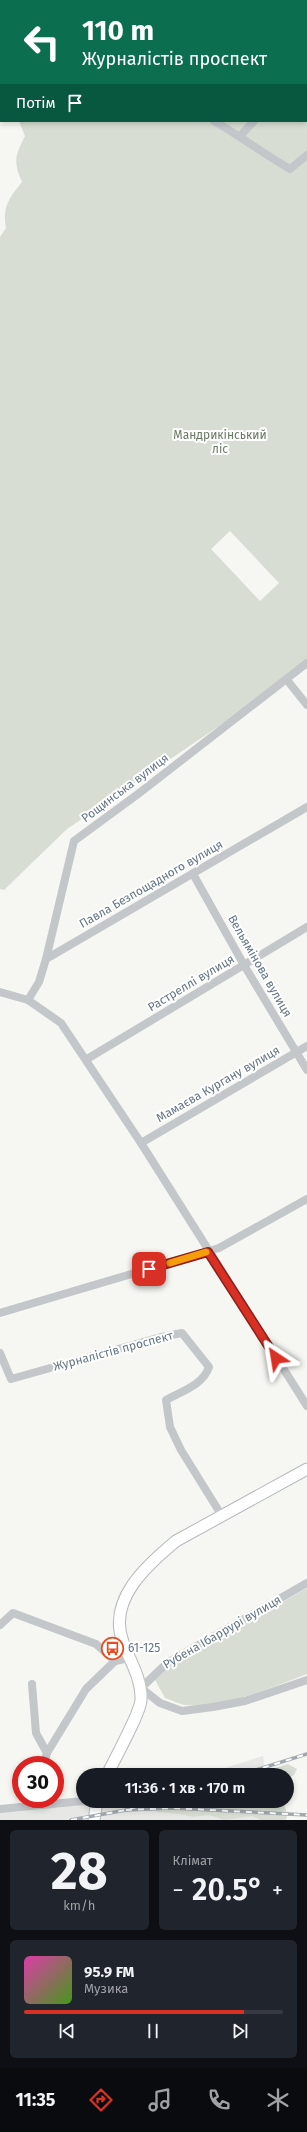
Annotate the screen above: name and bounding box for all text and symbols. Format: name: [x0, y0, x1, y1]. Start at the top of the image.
text: 110 m: [82, 14, 154, 47]
icon: left: [16, 16, 68, 68]
text: Журналістів проспект: [82, 48, 267, 70]
icon: arrive: [64, 92, 86, 114]
text: Потім: [16, 94, 56, 112]
park label: Мандрикінський ліс: [173, 428, 267, 456]
street label: Рощинська вулиця: [79, 751, 171, 825]
street label: Павла Безпощадного вулиця: [77, 837, 225, 931]
street label: Вельямінова вулиця: [225, 913, 295, 1019]
street label: Растреллі вулиця: [145, 952, 237, 1014]
street label: Мамаєва Кургану вулиця: [154, 1043, 282, 1125]
pin: [132, 1252, 166, 1286]
icon: arrive: [138, 1258, 160, 1280]
street label: Журналістів проспект: [52, 1328, 175, 1374]
position arrow: [255, 1337, 297, 1379]
street label: Рубена Ібаррурі вулиця: [160, 1592, 284, 1672]
bus stop icon: 61-125: [100, 1635, 126, 1661]
place label: 61-125: [128, 1641, 160, 1655]
speed limit sign: 30: [12, 1756, 64, 1808]
text: 11:36 · 1 хв · 170 m: [125, 1779, 245, 1797]
text: 28: [51, 1840, 108, 1903]
text: Клімат: [173, 1853, 213, 1868]
text: 20.5°: [192, 1872, 263, 1908]
text: −: [173, 1877, 184, 1904]
text: +: [272, 1877, 283, 1904]
text: km/h: [63, 1898, 95, 1913]
text: 95.9 FM: [84, 1963, 134, 1981]
text: Музика: [84, 1981, 128, 1996]
icon: previous: [56, 2020, 78, 2042]
icon: pause: [142, 2020, 164, 2042]
icon: next: [229, 2020, 251, 2042]
icon: directions: [87, 2086, 115, 2114]
icon: music: [146, 2086, 174, 2114]
icon: phone: [205, 2086, 233, 2114]
icon: climate: [264, 2086, 292, 2114]
text: 11:35: [16, 2089, 56, 2111]

